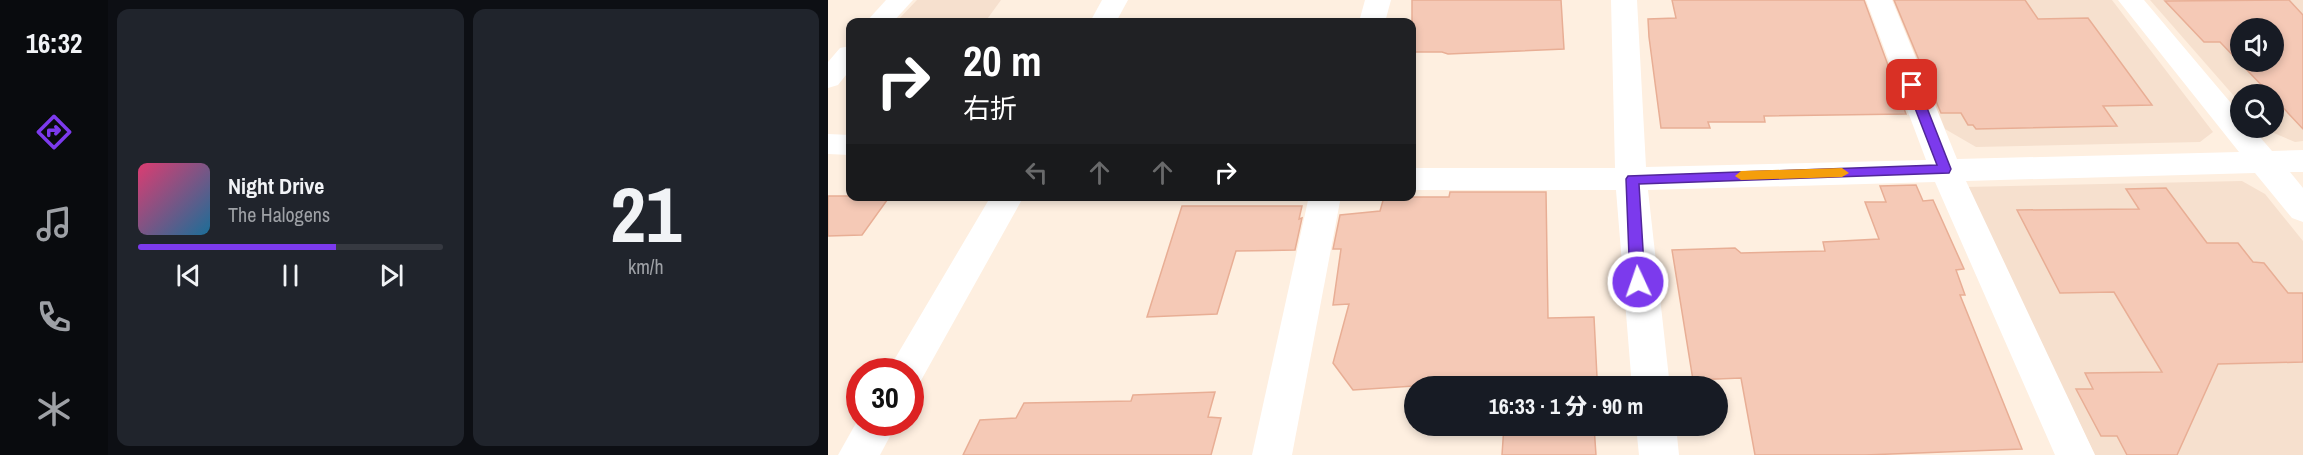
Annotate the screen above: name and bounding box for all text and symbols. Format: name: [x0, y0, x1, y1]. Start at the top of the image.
map controls: [2230, 18, 2284, 138]
button: sound: [2230, 18, 2284, 72]
text: 16:32: [26, 25, 82, 61]
text: 20 m: [963, 33, 1042, 89]
icon: right: [864, 42, 942, 120]
pin: [1886, 59, 1937, 110]
icon: arrive: [1895, 68, 1928, 101]
button: search: [2230, 84, 2284, 138]
text: 右折: [963, 90, 1017, 126]
icon: directions: [33, 111, 75, 153]
icon: left: [1020, 156, 1053, 189]
icon: ahead: [1083, 156, 1116, 189]
icon: ahead: [1146, 156, 1179, 189]
icon: right: [1209, 156, 1242, 189]
text: 21: [610, 161, 681, 266]
text: Night Drive: [228, 171, 324, 201]
text: The Halogens: [228, 201, 330, 228]
icon: music: [33, 203, 75, 245]
position arrow: [1606, 250, 1670, 314]
text: km/h: [628, 253, 664, 280]
icon: previous: [172, 259, 205, 292]
icon: pause: [274, 259, 307, 292]
icon: next: [375, 259, 408, 292]
icon: phone: [33, 296, 75, 338]
speed limit sign: 30: [846, 358, 924, 436]
icon: climate: [33, 388, 75, 430]
text: 16:33 · 1 分 · 90 m: [1489, 391, 1643, 421]

